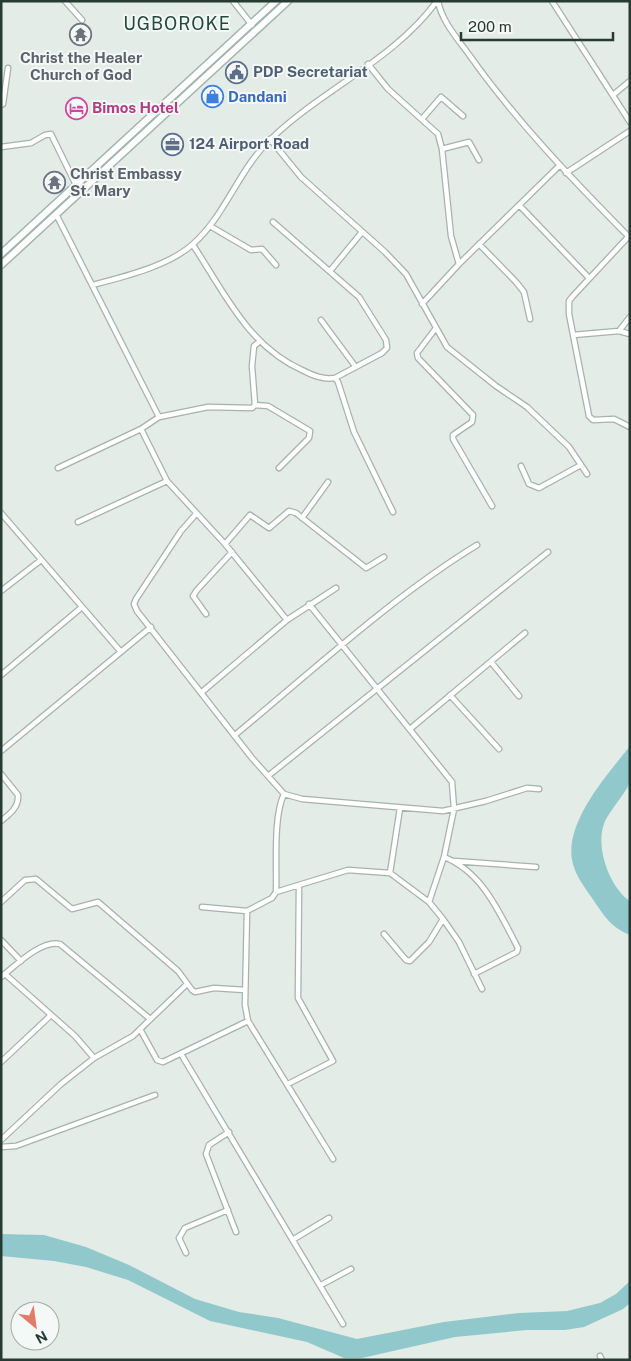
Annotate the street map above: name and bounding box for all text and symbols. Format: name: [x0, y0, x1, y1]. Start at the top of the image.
scale bar: [461, 10, 614, 42]
district label: UGBOROKE: [123, 13, 231, 34]
text: 200 m: [468, 18, 512, 35]
temple icon: Christ the Healer Church of God: [69, 23, 93, 47]
place label: Christ the Healer Church of God: [20, 49, 142, 83]
public building icon: PDP Secretariat: [225, 60, 249, 84]
place label: PDP Secretariat: [253, 63, 368, 80]
shop icon: Dandani: [200, 85, 224, 109]
place label: Dandani: [228, 88, 287, 105]
hotel icon: Bimos Hotel: [64, 96, 88, 120]
place label: Bimos Hotel: [92, 99, 179, 116]
office icon: 124 Airport Road: [161, 132, 185, 156]
place label: 124 Airport Road: [189, 135, 309, 152]
place label: Christ Embassy St. Mary: [70, 165, 182, 199]
temple icon: Christ Embassy St. Mary: [42, 171, 66, 195]
north arrow: [10, 1301, 60, 1351]
text: N: [33, 1328, 50, 1347]

